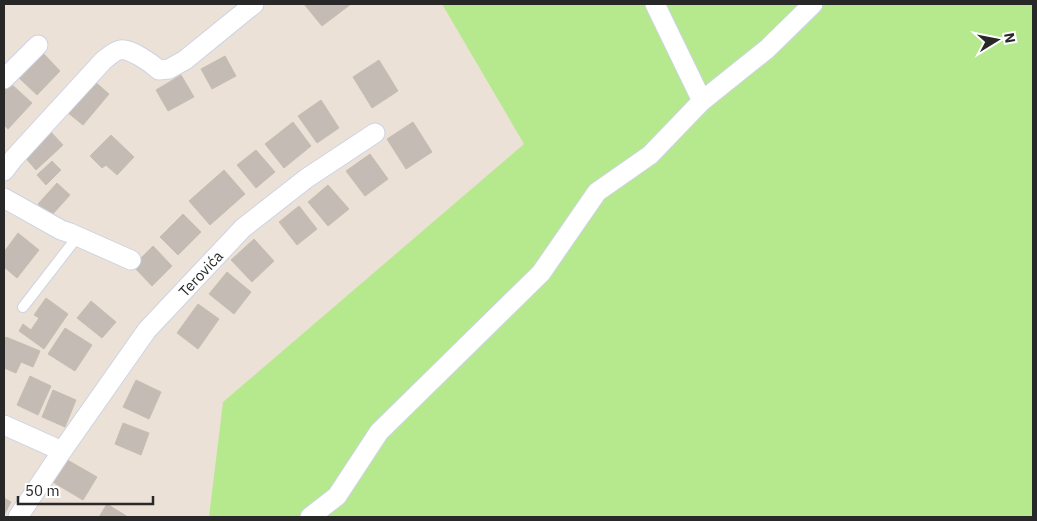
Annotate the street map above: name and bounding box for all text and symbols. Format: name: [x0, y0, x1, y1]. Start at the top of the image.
north arrow: [972, 15, 1022, 65]
text: N: [1000, 31, 1020, 44]
street label: Terovića: [174, 246, 227, 300]
scale bar: [18, 474, 152, 506]
text: 50 m: [25, 481, 60, 500]

